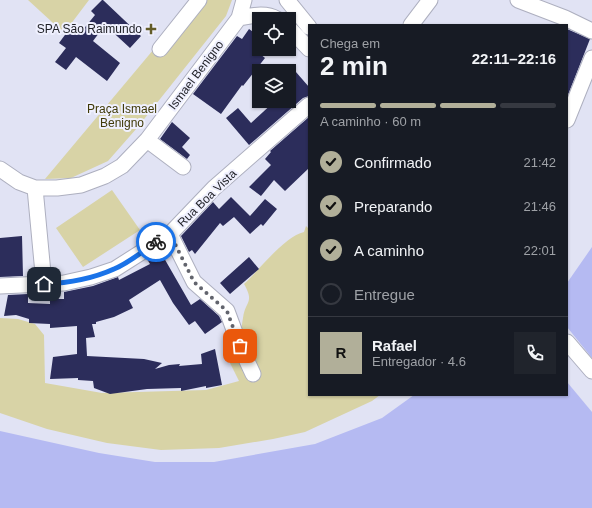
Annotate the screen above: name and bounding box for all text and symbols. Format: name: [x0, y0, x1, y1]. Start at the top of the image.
map controls: [252, 12, 296, 108]
button: locate: [252, 12, 296, 56]
place label: SPA São Raimundo: [37, 22, 142, 36]
marker: SPA São Raimundo: [145, 23, 157, 35]
text: Chega em: [320, 36, 380, 51]
street label: Ismael Benigno: [166, 37, 227, 112]
text: 22:11–22:16: [472, 50, 556, 67]
text: 2 min: [320, 51, 388, 81]
button: layers: [252, 64, 296, 108]
park label: Praça Ismael Benigno: [87, 102, 157, 130]
text: A caminho · 60 m: [320, 114, 421, 129]
icon: check: [320, 151, 342, 173]
text: Confirmado: [354, 154, 432, 171]
text: 21:42: [523, 155, 556, 170]
street label: Rua Boa Vista: [175, 166, 240, 230]
icon: check: [320, 195, 342, 217]
text: Preparando: [354, 198, 432, 215]
text: 21:46: [523, 199, 556, 214]
courier: [136, 222, 176, 262]
icon: bike: [145, 231, 167, 253]
icon: check: [320, 239, 342, 261]
text: A caminho: [354, 242, 424, 259]
text: 22:01: [523, 243, 556, 258]
pin: [27, 267, 61, 301]
icon: home: [33, 273, 55, 295]
text: Entregue: [354, 286, 415, 303]
pin: [223, 329, 257, 363]
button: phone: [514, 332, 556, 374]
icon: bag: [229, 335, 251, 357]
text: Rafael: [372, 337, 417, 354]
text: R: [336, 344, 346, 361]
text: Entregador · 4.6: [372, 354, 466, 369]

